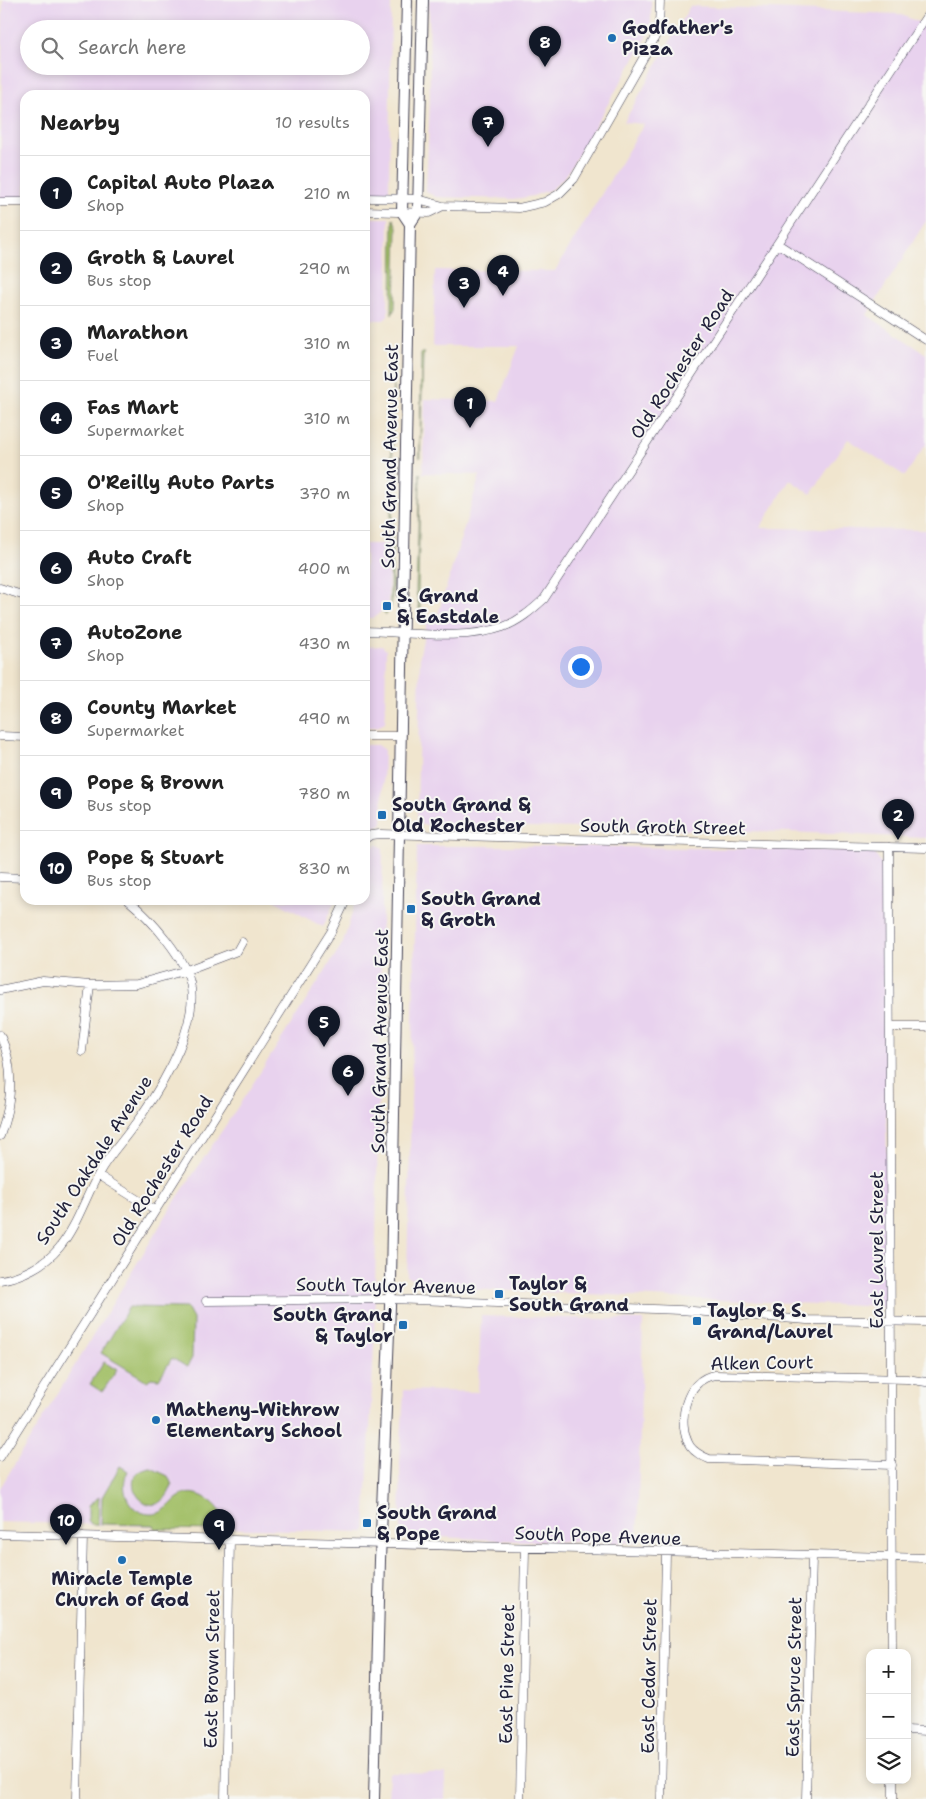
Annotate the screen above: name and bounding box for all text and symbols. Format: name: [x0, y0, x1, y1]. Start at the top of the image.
place label: Godfather's Pizza: [622, 16, 733, 61]
search box: [20, 20, 370, 75]
pin: 8: [529, 26, 561, 67]
marker: Godfather's Pizza: [606, 32, 618, 44]
icon: search: [38, 34, 66, 62]
text: Search here: [78, 35, 187, 60]
pin: 7: [472, 106, 504, 147]
text: Nearby: [40, 109, 120, 137]
text: 10 results: [275, 112, 350, 133]
text: Capital Auto Plaza: [87, 170, 274, 195]
text: 1: [52, 183, 60, 204]
text: 210 m: [303, 183, 350, 204]
text: Shop: [87, 195, 124, 216]
text: Groth & Laurel: [87, 245, 234, 270]
pin: 4: [487, 255, 519, 296]
text: 2: [50, 258, 62, 279]
text: 290 m: [298, 258, 350, 279]
pin: 3: [448, 267, 480, 308]
text: Bus stop: [87, 270, 152, 291]
street label: Old Rochester Road: [625, 285, 739, 443]
text: Marathon: [87, 320, 188, 345]
text: 3: [50, 333, 62, 354]
text: 310 m: [303, 333, 350, 354]
street label: South Grand Avenue East: [376, 343, 404, 569]
text: Fuel: [87, 345, 118, 366]
pin: 1: [454, 387, 486, 428]
text: Fas Mart: [87, 395, 179, 420]
text: 4: [50, 408, 62, 429]
text: 310 m: [303, 408, 350, 429]
text: Supermarket: [87, 420, 184, 441]
text: O'Reilly Auto Parts: [87, 470, 274, 495]
text: 5: [51, 483, 61, 504]
text: 370 m: [299, 483, 350, 504]
text: Shop: [87, 495, 124, 516]
text: Auto Craft: [87, 545, 192, 570]
text: 6: [50, 558, 62, 579]
text: 400 m: [297, 558, 350, 579]
text: Shop: [87, 570, 124, 591]
place label: S. Grand & Eastdale: [397, 584, 499, 629]
marker: S. Grand & Eastdale: [381, 600, 393, 612]
text: AutoZone: [87, 620, 182, 645]
text: 7: [50, 633, 62, 654]
text: 430 m: [299, 633, 350, 654]
text: Shop: [87, 645, 124, 666]
your location: [568, 654, 594, 680]
text: County Market: [87, 695, 237, 720]
text: 8: [50, 708, 62, 729]
text: 490 m: [298, 708, 350, 729]
text: Supermarket: [87, 720, 184, 741]
text: Pope & Brown: [87, 770, 224, 795]
text: 9: [50, 783, 62, 804]
text: 780 m: [298, 783, 350, 804]
place label: South Grand & Old Rochester: [392, 793, 531, 838]
text: Bus stop: [87, 795, 152, 816]
pin: 2: [882, 799, 914, 840]
marker: South Grand & Old Rochester: [376, 809, 388, 821]
street label: South Groth Street: [580, 814, 746, 840]
text: Pope & Stuart: [87, 845, 224, 870]
text: 10: [47, 858, 65, 879]
text: 830 m: [298, 858, 350, 879]
text: Bus stop: [87, 870, 152, 891]
place label: South Grand & Groth: [421, 887, 541, 932]
marker: South Grand & Groth: [405, 903, 417, 915]
street label: South Grand Avenue East: [366, 928, 394, 1154]
pin: 5: [308, 1006, 340, 1047]
pin: 6: [332, 1055, 364, 1096]
street label: South Oakdale Avenue: [30, 1071, 158, 1249]
street label: Old Rochester Road: [106, 1091, 218, 1251]
street label: East Laurel Street: [865, 1171, 889, 1329]
street label: South Taylor Avenue: [296, 1272, 476, 1300]
place label: Taylor & South Grand: [509, 1272, 629, 1317]
marker: Taylor & South Grand: [493, 1288, 505, 1300]
place label: Taylor & S. Grand/Laurel: [707, 1299, 833, 1344]
place label: South Grand & Taylor: [273, 1303, 393, 1348]
marker: Taylor & S. Grand/Laurel: [691, 1315, 703, 1327]
marker: South Grand & Taylor: [397, 1319, 409, 1331]
street label: Alken Court: [710, 1350, 814, 1376]
place label: Matheny-Withrow Elementary School: [166, 1398, 342, 1443]
marker: Matheny-Withrow Elementary School: [150, 1414, 162, 1426]
place label: South Grand & Pope: [377, 1501, 497, 1546]
pin: 10: [50, 1504, 82, 1545]
pin: 9: [203, 1509, 235, 1550]
marker: South Grand & Pope: [361, 1517, 373, 1529]
street label: South Pope Avenue: [514, 1521, 682, 1551]
marker: Miracle Temple Church of God: [116, 1554, 128, 1566]
place label: Miracle Temple Church of God: [51, 1567, 193, 1612]
street label: East Brown Street: [199, 1589, 225, 1749]
street label: East Spruce Street: [781, 1596, 807, 1757]
street label: East Cedar Street: [636, 1598, 662, 1754]
street label: East Pine Street: [494, 1604, 520, 1744]
map controls: [866, 1649, 911, 1784]
button: +: [866, 1649, 911, 1694]
button: −: [866, 1694, 911, 1739]
button: layers: [866, 1739, 911, 1784]

